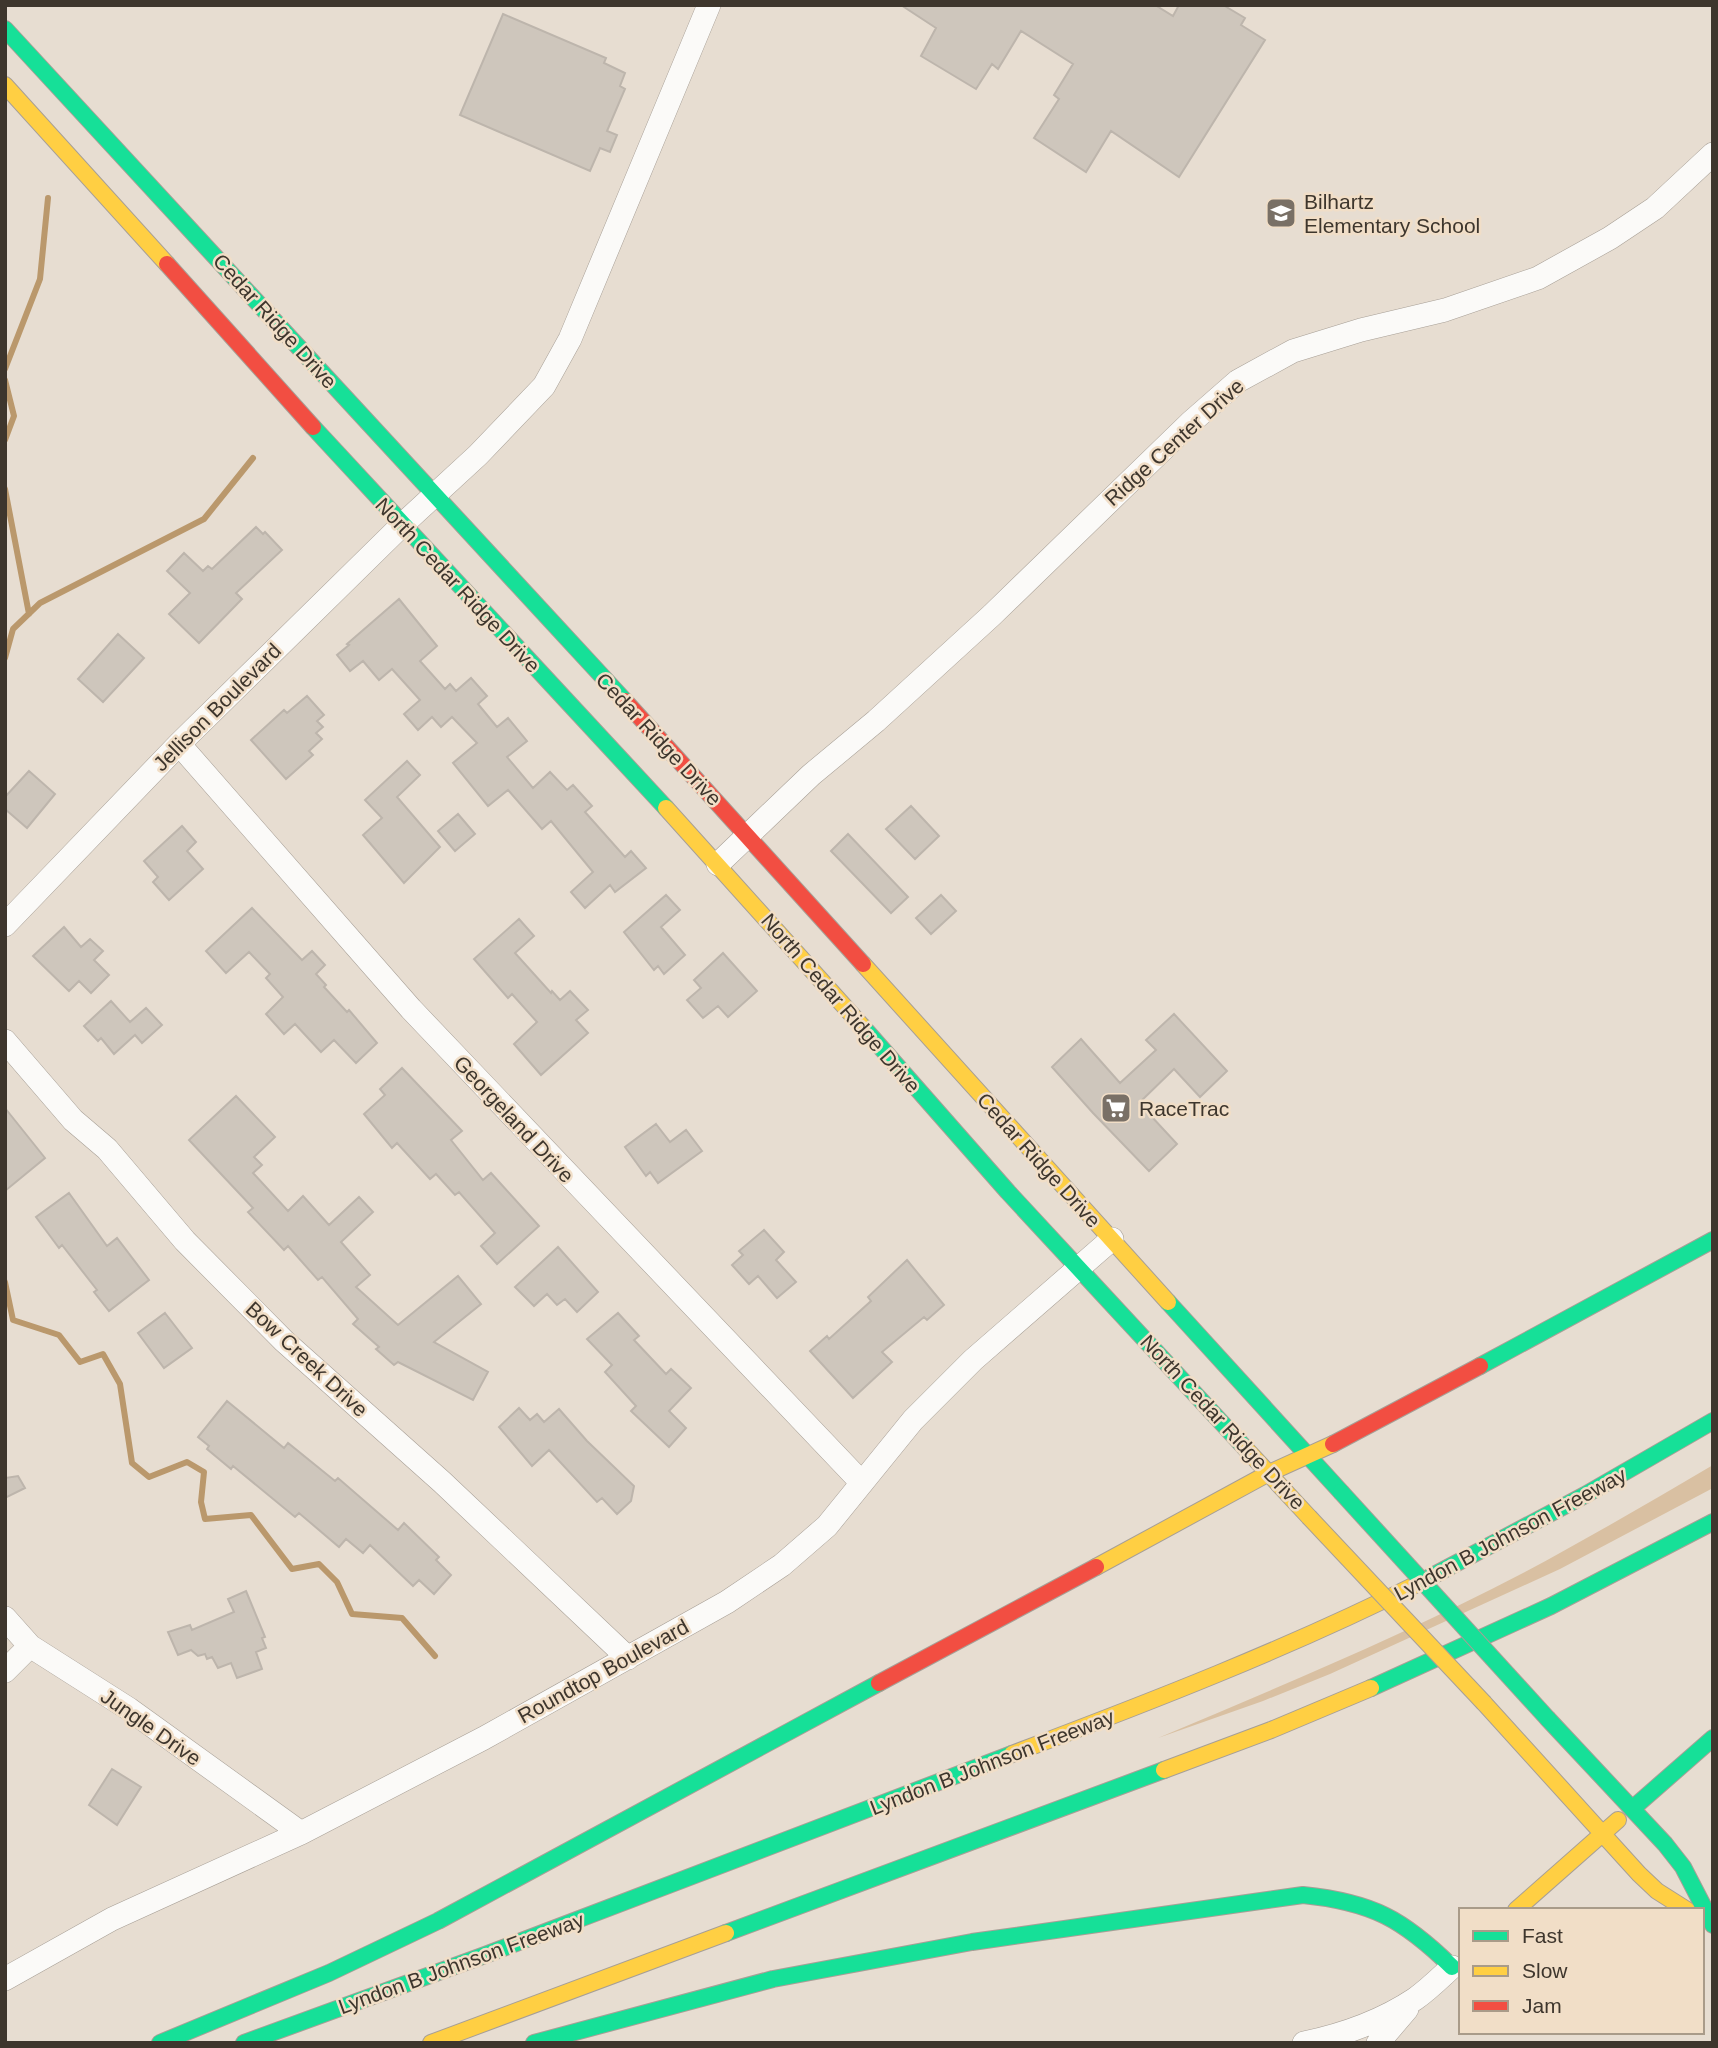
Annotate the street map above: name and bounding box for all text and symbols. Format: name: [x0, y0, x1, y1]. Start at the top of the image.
place label: Bilhartz Elementary School: [1304, 190, 1480, 237]
school or university icon: Bilhartz Elementary School: [1264, 196, 1298, 230]
street label: Cedar Ridge Drive: [209, 249, 341, 393]
street label: Ridge Center Drive: [1100, 374, 1248, 510]
street label: North Cedar Ridge Drive: [371, 493, 545, 677]
street label: Jellison Boulevard: [149, 639, 285, 775]
street label: Cedar Ridge Drive: [592, 668, 726, 810]
street label: North Cedar Ridge Drive: [757, 909, 925, 1097]
street label: Georgeland Drive: [449, 1051, 579, 1187]
street label: Cedar Ridge Drive: [973, 1088, 1105, 1232]
supermarket icon: RaceTrac: [1099, 1091, 1133, 1125]
place label: RaceTrac: [1139, 1097, 1229, 1120]
street label: Bow Creek Drive: [242, 1297, 372, 1421]
street label: North Cedar Ridge Drive: [1136, 1330, 1310, 1514]
street label: Lyndon B Johnson Freeway: [1390, 1463, 1630, 1605]
street label: Roundtop Boulevard: [514, 1615, 692, 1727]
street label: Jungle Drive: [97, 1684, 205, 1770]
street label: Lyndon B Johnson Freeway: [867, 1705, 1118, 1819]
street label: Lyndon B Johnson Freeway: [335, 1908, 587, 2018]
legend: [1459, 1908, 1704, 2034]
text: Fast: [1522, 1924, 1563, 1947]
text: Slow: [1522, 1959, 1568, 1982]
text: Jam: [1522, 1994, 1562, 2017]

